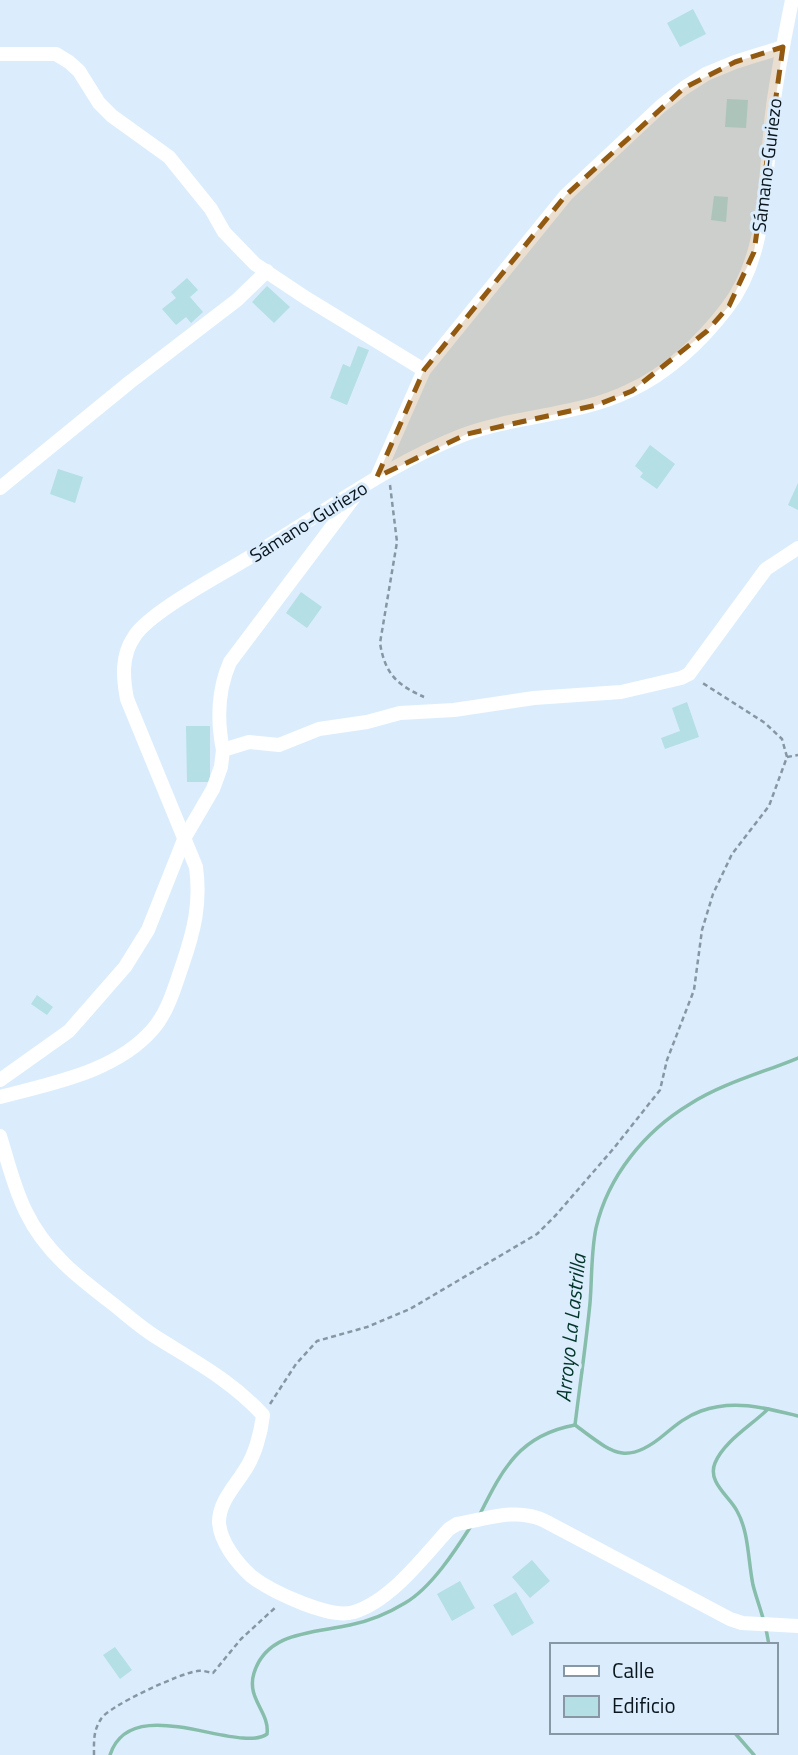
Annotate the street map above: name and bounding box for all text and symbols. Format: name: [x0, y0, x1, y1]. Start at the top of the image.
street label: Sámano-Guriezo: [743, 96, 789, 234]
street label: Sámano-Guriezo: [243, 473, 373, 569]
water label: Arroyo La Lastrilla: [546, 1251, 594, 1404]
legend: [550, 1643, 777, 1734]
text: Calle: [612, 1654, 654, 1686]
text: Edificio: [612, 1689, 676, 1721]

